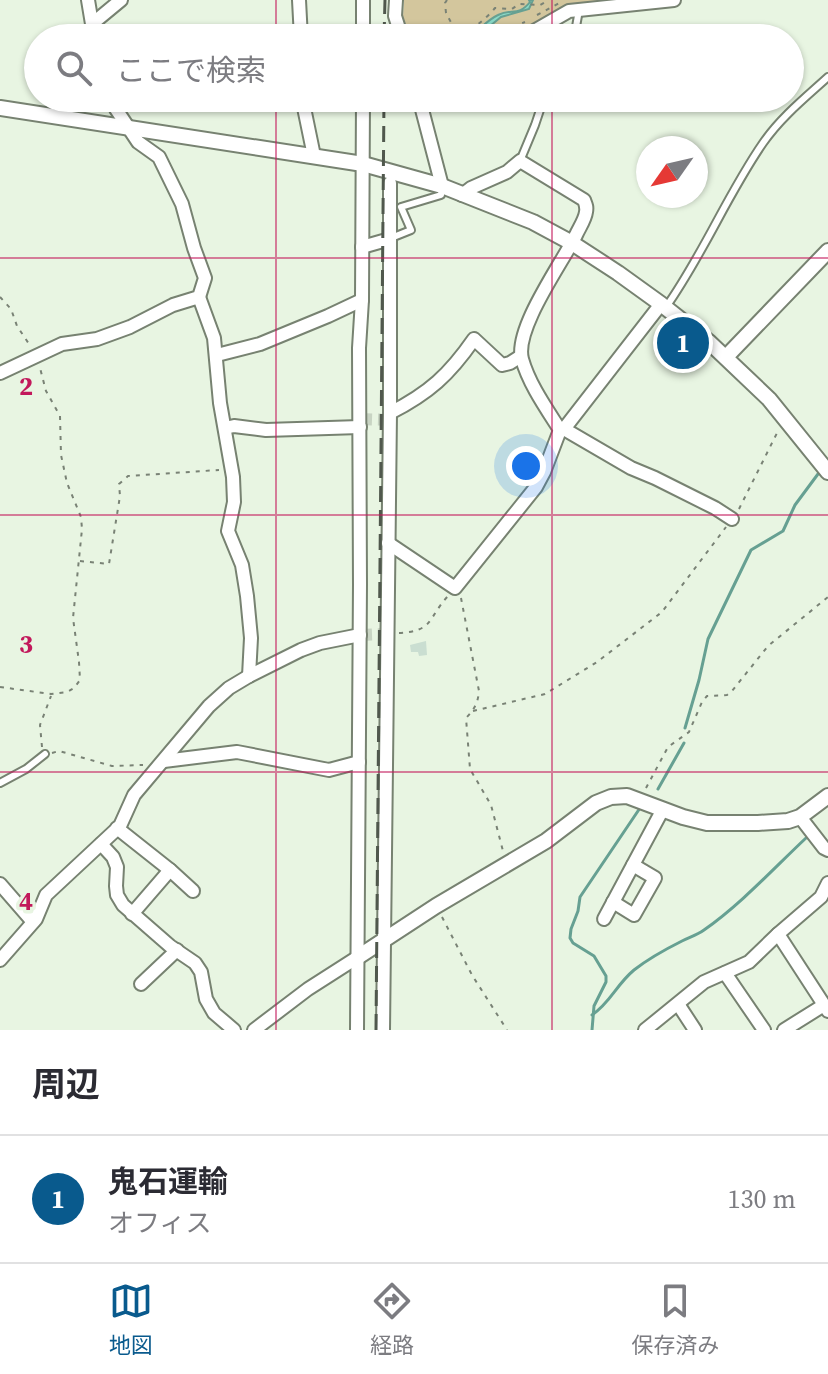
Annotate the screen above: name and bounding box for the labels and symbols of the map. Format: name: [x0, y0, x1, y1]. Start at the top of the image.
north arrow: [636, 136, 708, 208]
pin: 1: [657, 313, 709, 373]
text: 2: [19, 368, 33, 404]
your location: [506, 446, 546, 486]
text: 3: [19, 626, 33, 662]
text: 4: [19, 883, 33, 919]

